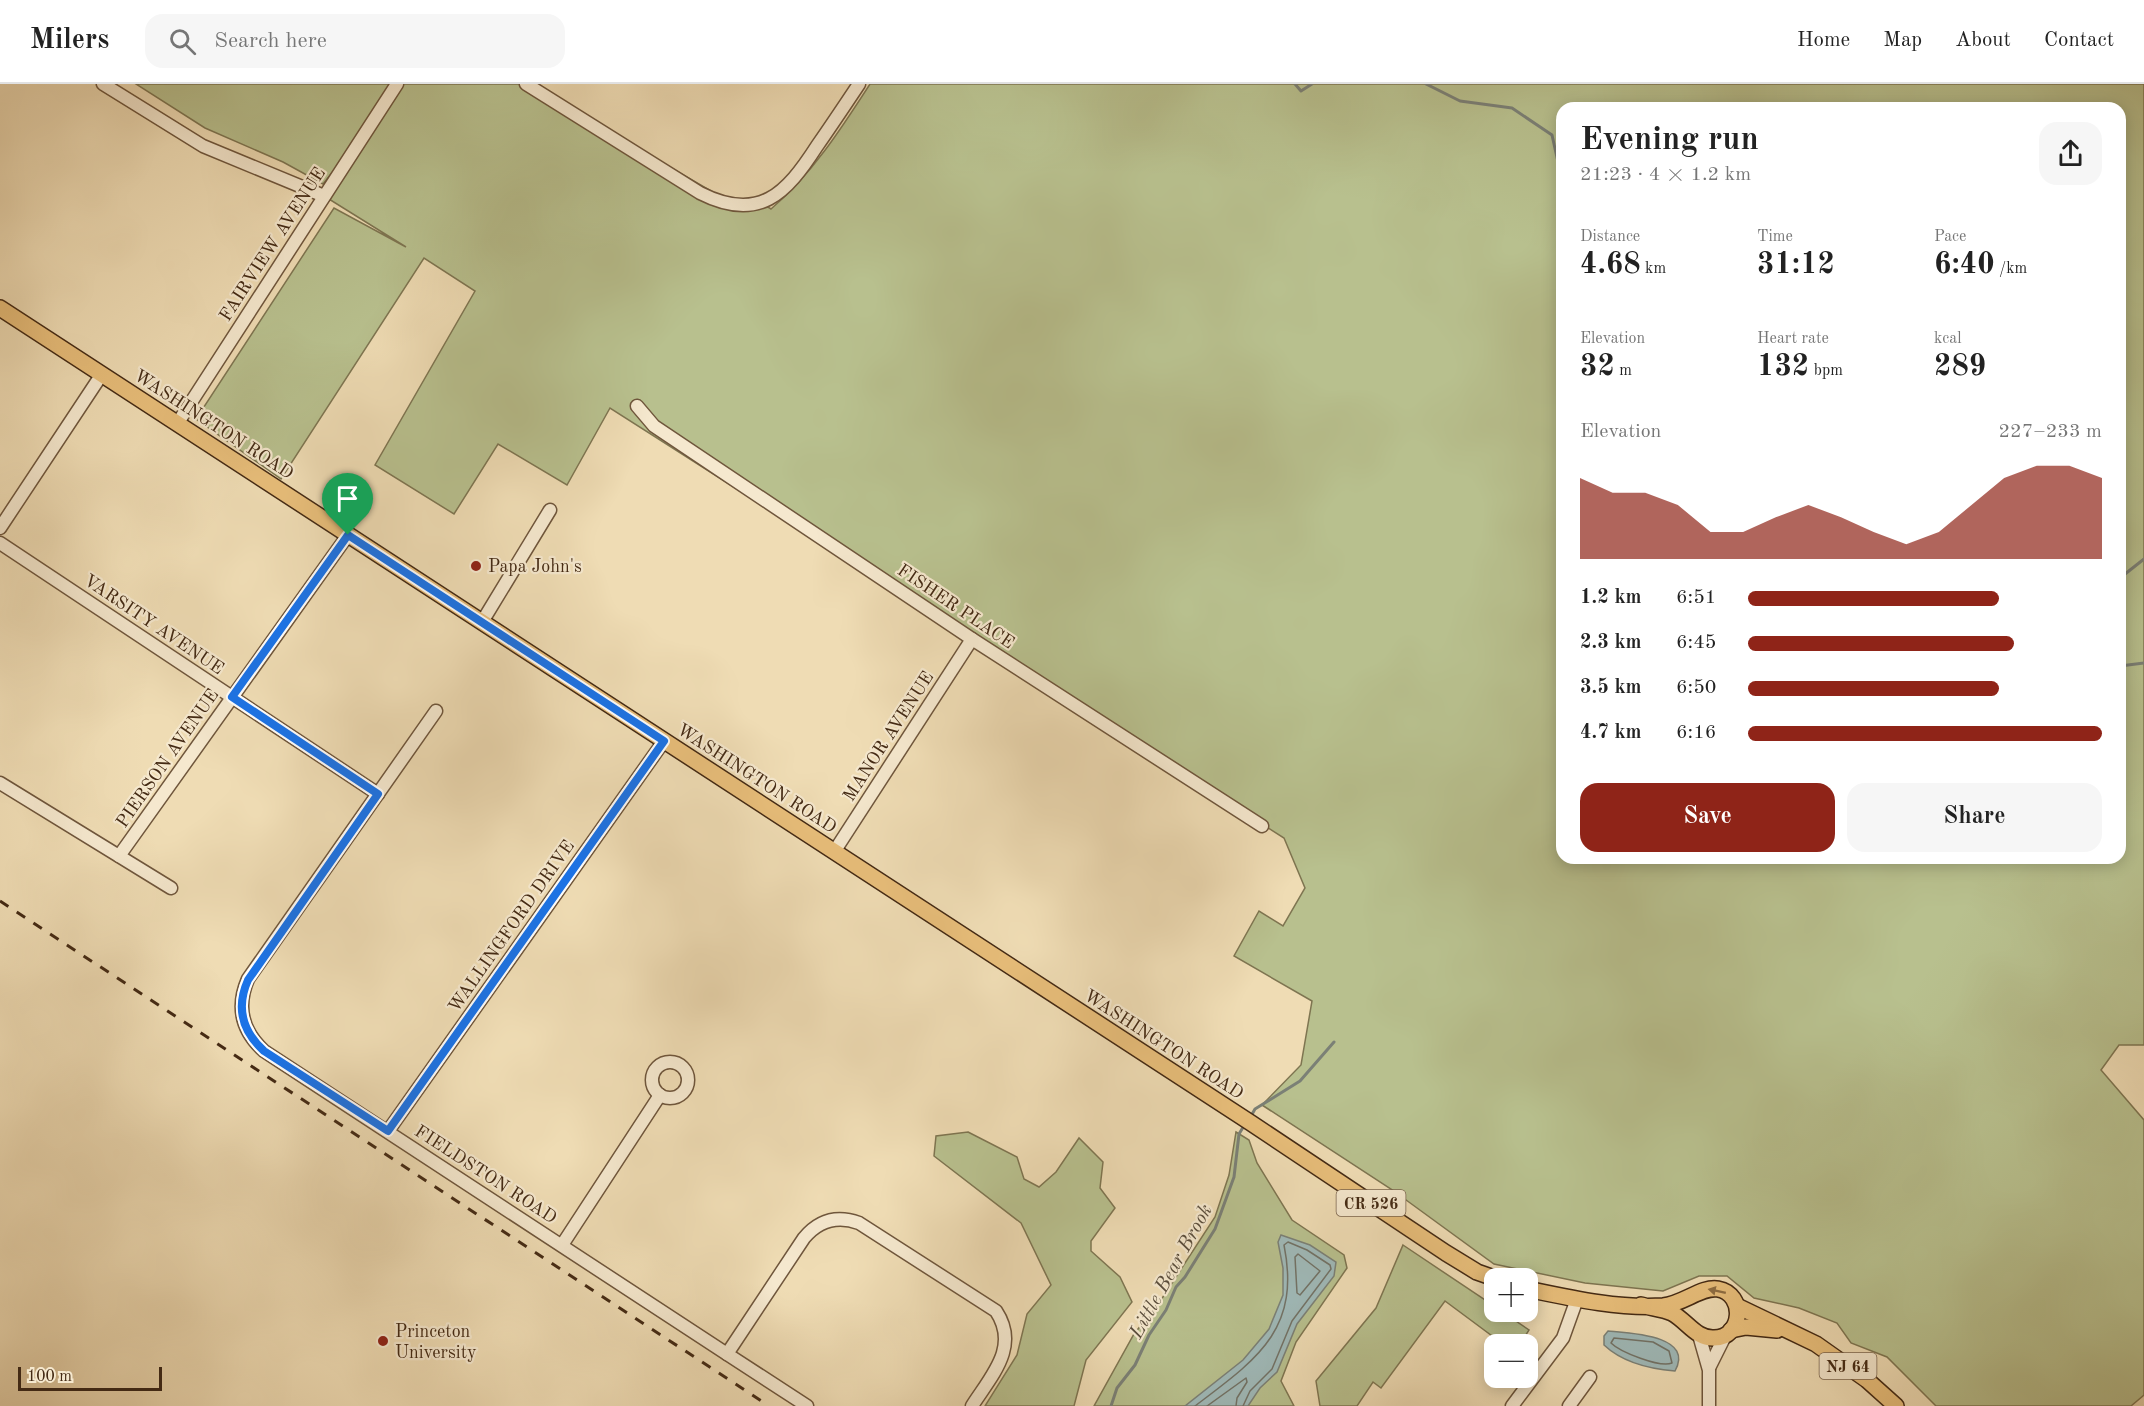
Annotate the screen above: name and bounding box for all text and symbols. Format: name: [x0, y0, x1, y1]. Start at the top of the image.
search box: [145, 14, 565, 68]
icon: search: [166, 25, 199, 58]
text: Milers: [30, 27, 109, 55]
text: Search here: [214, 30, 327, 52]
text: Home: [1797, 30, 1850, 51]
text: Map: [1883, 30, 1922, 51]
text: About: [1955, 30, 2011, 51]
text: Contact: [2044, 30, 2114, 51]
button: share: [2039, 122, 2102, 185]
text: Evening run: [1580, 124, 1759, 157]
street label: FAIRVIEW AVENUE: [216, 164, 329, 325]
text: 21:23 · 4 × 1.2 km: [1580, 165, 1751, 185]
text: Distance: [1580, 229, 1640, 245]
text: Time: [1757, 229, 1793, 245]
text: Pace: [1934, 229, 1966, 245]
text: 4.68: [1580, 250, 1641, 280]
text: 31:12: [1757, 250, 1835, 280]
text: 6:40: [1934, 250, 1995, 280]
text: km: [1641, 261, 1666, 277]
text: /km: [1995, 261, 2027, 277]
text: Elevation: [1580, 331, 1645, 347]
text: Heart rate: [1757, 331, 1829, 347]
text: kcal: [1934, 331, 1962, 347]
text: 32: [1580, 352, 1615, 382]
text: 132: [1757, 352, 1809, 382]
text: 289: [1934, 352, 1986, 382]
text: m: [1615, 363, 1632, 379]
text: bpm: [1809, 363, 1843, 379]
street label: WASHINGTON ROAD: [130, 367, 296, 483]
text: Elevation: [1580, 422, 1661, 442]
text: 227–233 m: [1999, 422, 2102, 442]
pin: [322, 473, 373, 535]
icon: arrive: [331, 482, 364, 515]
place label: Papa John's: [488, 558, 582, 576]
marker: Papa John's: [469, 559, 483, 573]
street label: FISHER PLACE: [894, 561, 1017, 652]
street label: VARSITY AVENUE: [80, 571, 227, 678]
text: 1.2 km: [1580, 588, 1642, 608]
text: 6:51: [1676, 588, 1716, 608]
text: 2.3 km: [1580, 633, 1642, 653]
text: 6:45: [1676, 633, 1716, 653]
street label: MANOR AVENUE: [840, 668, 937, 805]
text: 3.5 km: [1580, 678, 1642, 698]
text: 6:50: [1676, 678, 1716, 698]
street label: PIERSON AVENUE: [113, 686, 222, 831]
street label: WASHINGTON ROAD: [673, 721, 839, 837]
text: 4.7 km: [1580, 723, 1642, 743]
text: 6:16: [1676, 723, 1716, 743]
button: Save: [1580, 783, 1835, 852]
button: Share: [1847, 783, 2102, 852]
street label: WALLINGFORD DRIVE: [446, 837, 578, 1016]
street label: WASHINGTON ROAD: [1080, 987, 1246, 1103]
street label: FIELDSTON ROAD: [411, 1122, 560, 1227]
road number: CR 526: [1336, 1190, 1406, 1216]
water label: Little Bear Brook: [1126, 1201, 1217, 1343]
map controls: [1484, 1268, 1538, 1388]
button: +: [1484, 1268, 1538, 1322]
one-way arrow: [1708, 1285, 1726, 1295]
place label: Princeton University: [395, 1323, 477, 1362]
marker: Princeton University: [376, 1334, 390, 1348]
button: −: [1484, 1334, 1538, 1388]
road number: NJ 64: [1820, 1353, 1876, 1379]
scale bar: [18, 1364, 162, 1392]
text: 100 m: [27, 1369, 72, 1385]

